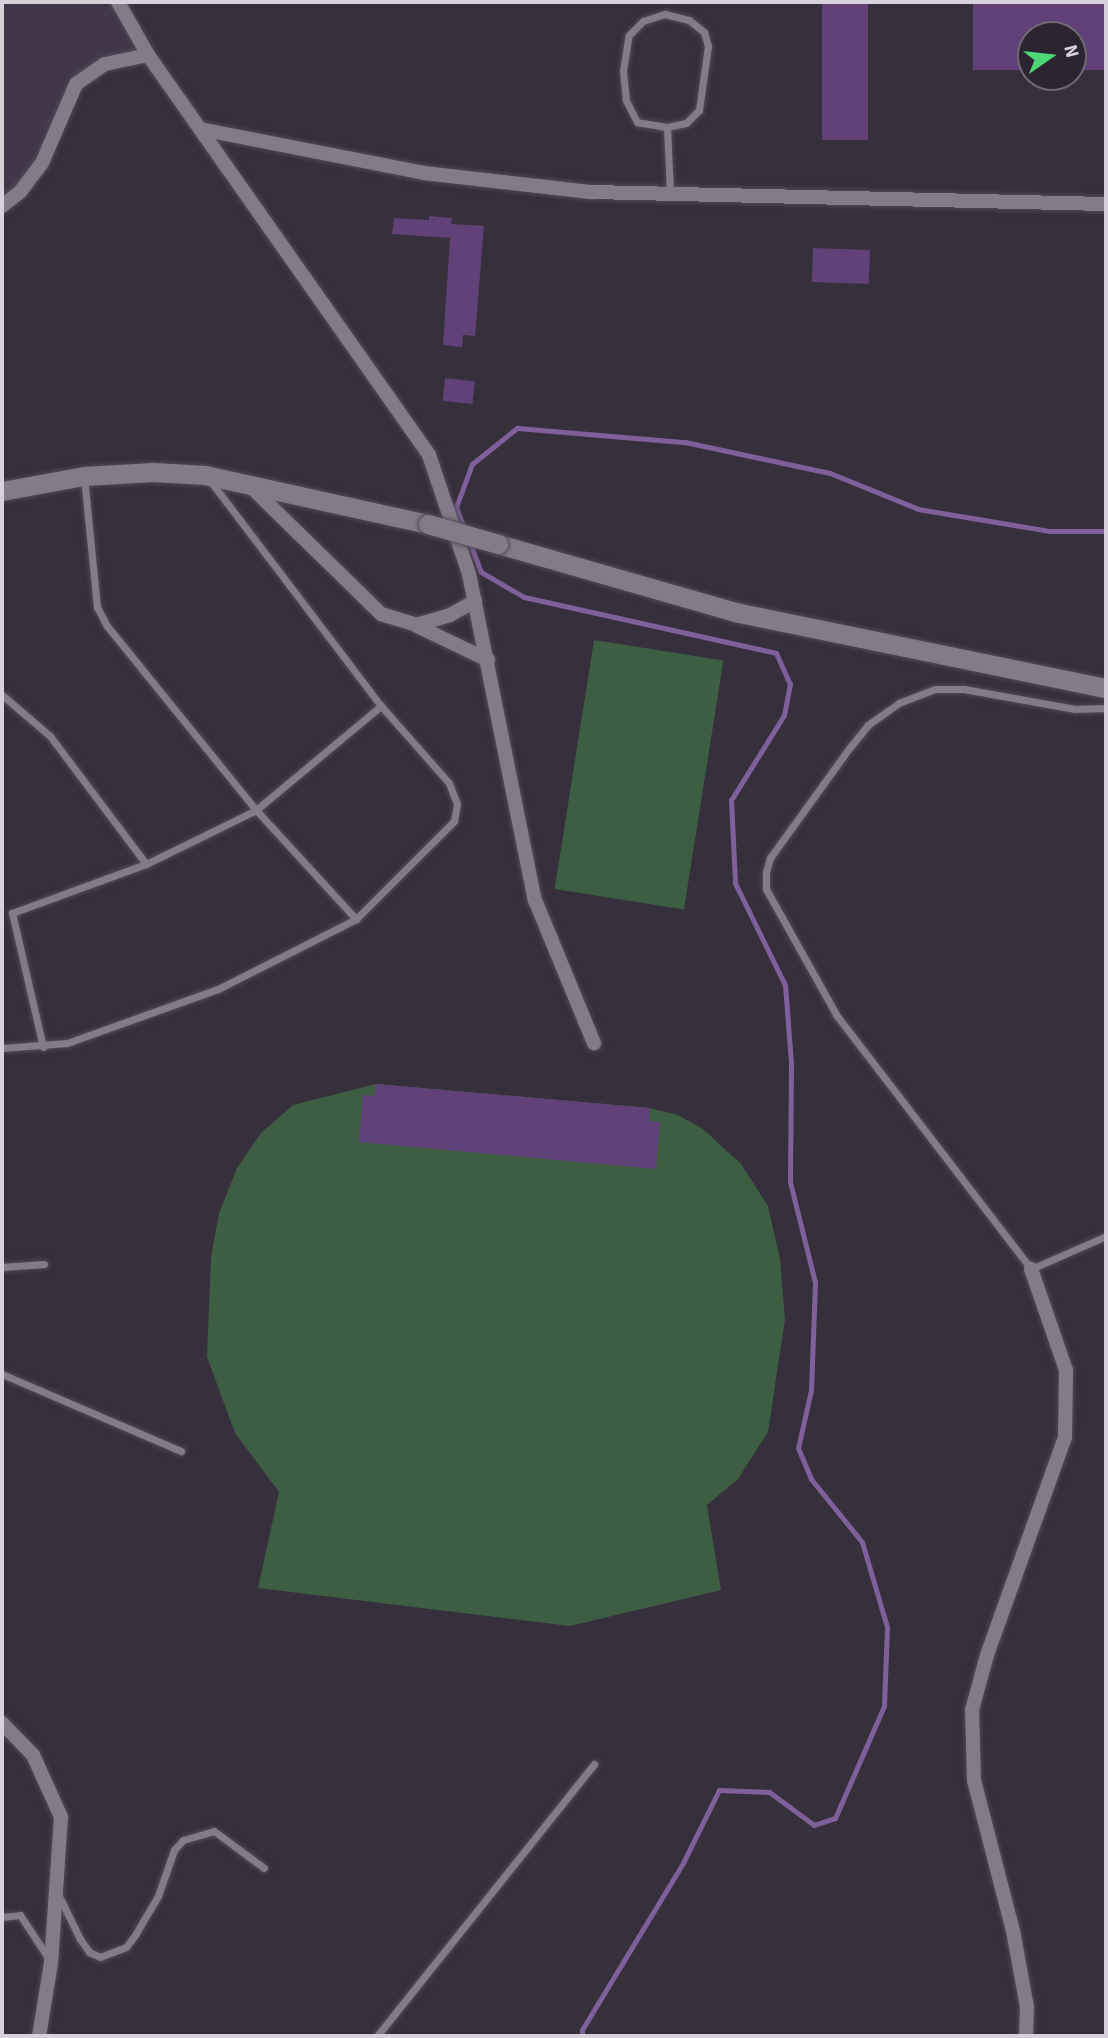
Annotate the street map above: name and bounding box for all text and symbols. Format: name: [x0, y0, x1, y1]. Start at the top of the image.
north arrow: [1017, 21, 1087, 91]
text: N: [1056, 42, 1086, 61]

